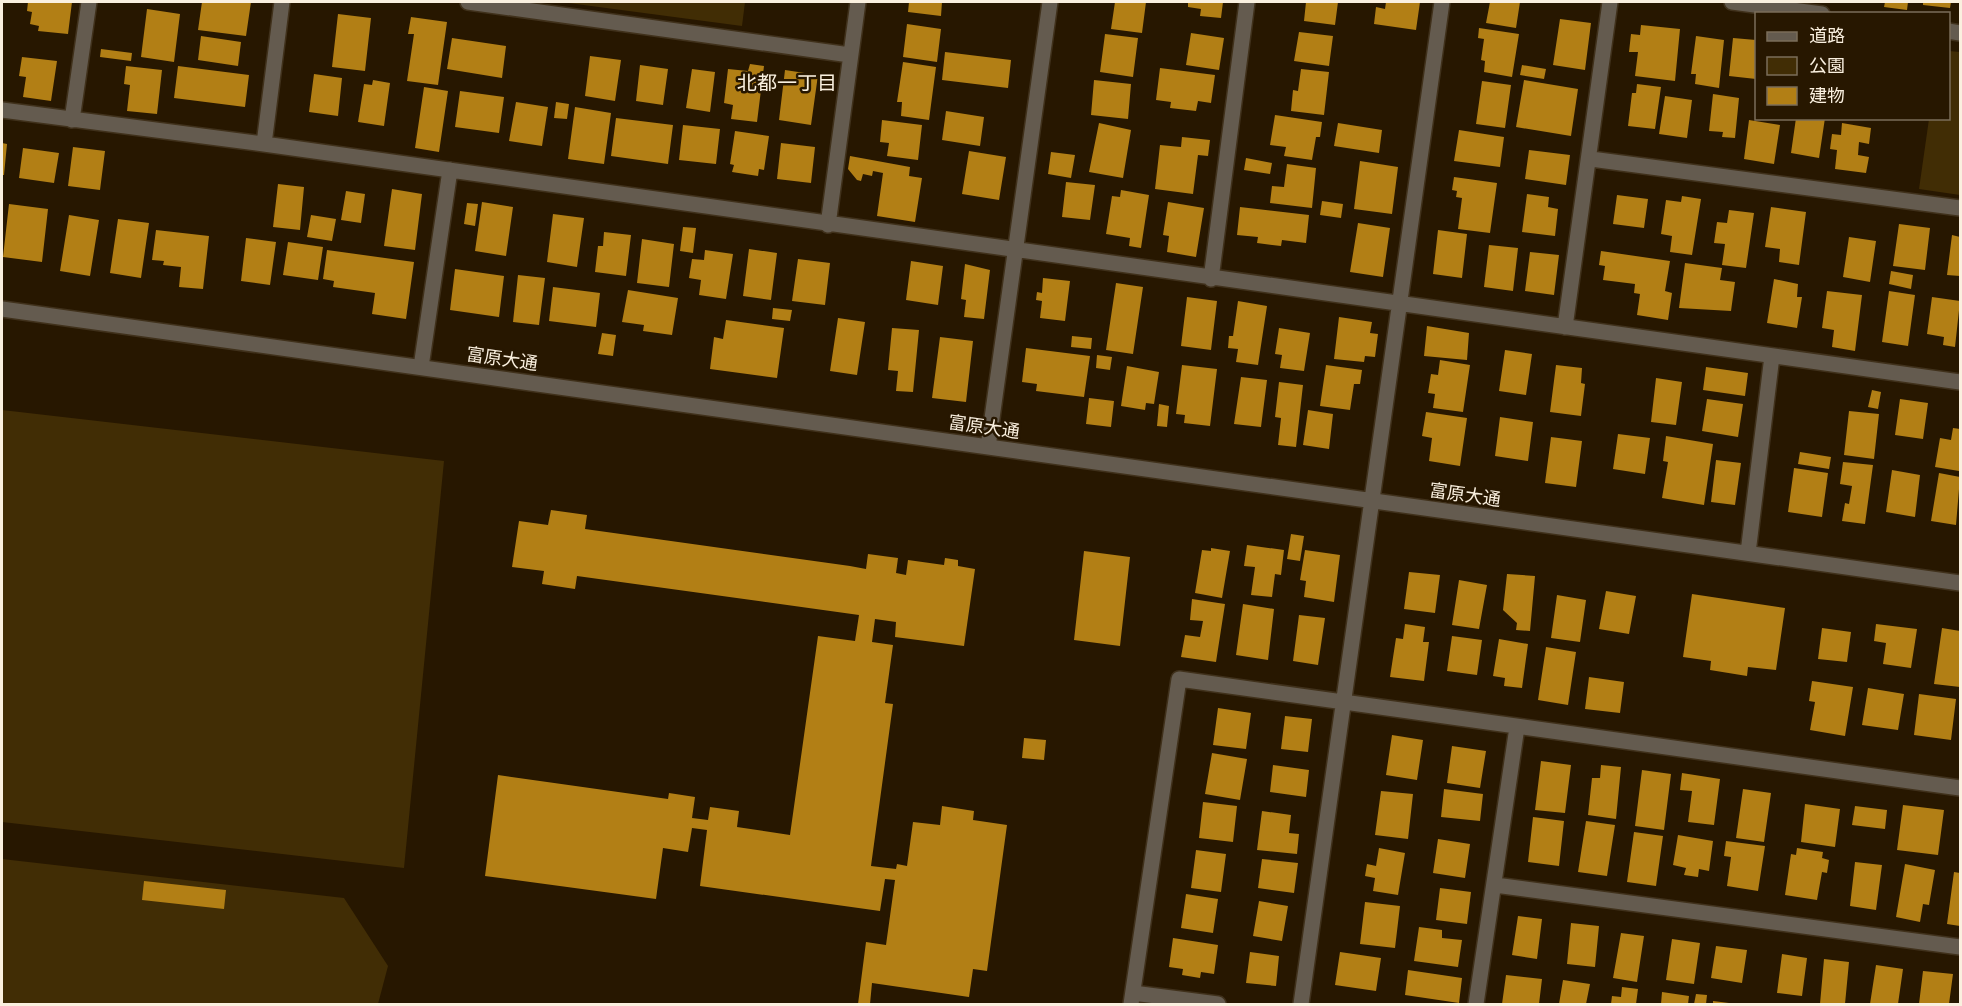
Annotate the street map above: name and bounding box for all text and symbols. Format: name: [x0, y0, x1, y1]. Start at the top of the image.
legend: [1755, 12, 1950, 120]
text: 道路: [1809, 25, 1845, 47]
text: 公園: [1809, 55, 1845, 77]
district label: 北都一丁目: [737, 71, 837, 95]
text: 建物: [1809, 85, 1845, 107]
street label: 富原大通: [465, 343, 539, 375]
street label: 富原大通: [947, 411, 1021, 443]
street label: 富原大通: [1428, 479, 1502, 511]

